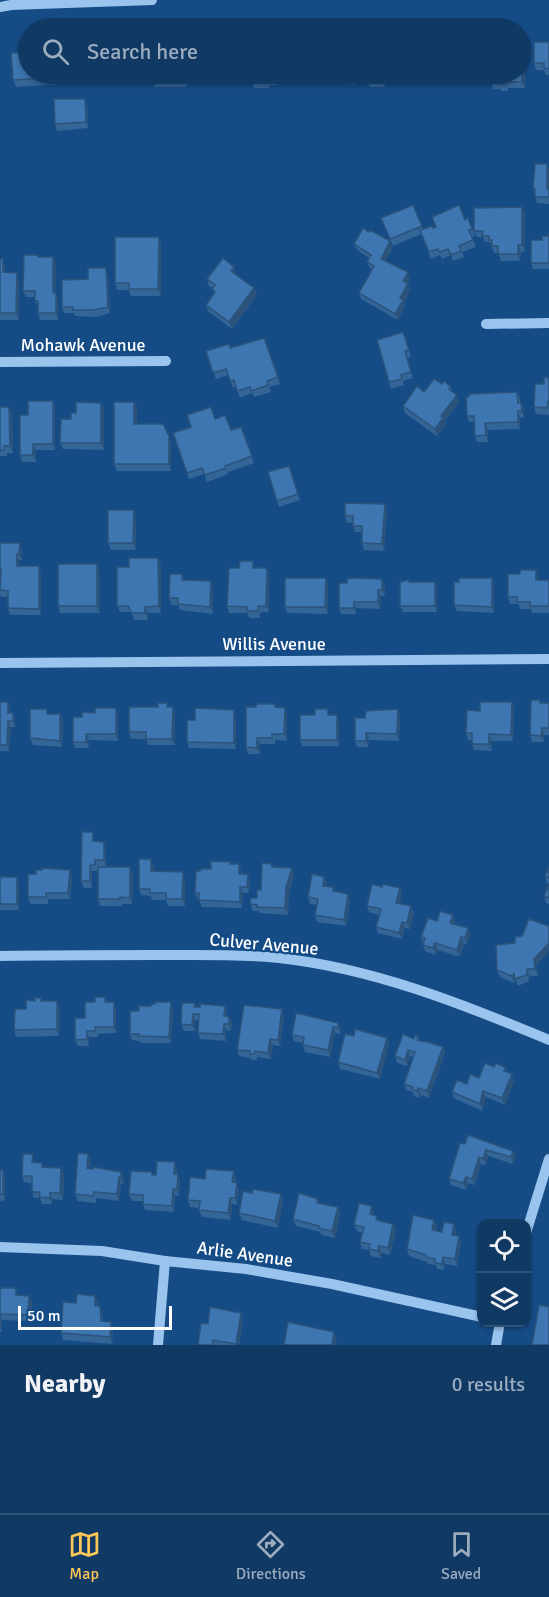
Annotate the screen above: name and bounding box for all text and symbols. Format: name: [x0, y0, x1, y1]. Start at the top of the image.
search box: [18, 18, 531, 84]
icon: search: [39, 35, 72, 68]
text: Search here: [87, 38, 198, 65]
street label: Mohawk Avenue: [21, 334, 145, 356]
street label: Willis Avenue: [222, 633, 326, 655]
street label: Culver Avenue: [208, 928, 320, 960]
map controls: [477, 1219, 531, 1327]
button: locate: [477, 1219, 531, 1273]
street label: Arlie Avenue: [195, 1236, 295, 1272]
button: layers: [477, 1273, 531, 1327]
scale bar: [18, 1303, 172, 1330]
text: 50 m: [27, 1306, 61, 1326]
text: Nearby: [24, 1368, 105, 1400]
text: 0 results: [452, 1372, 525, 1397]
tab: Map: [68, 1528, 101, 1584]
tab: Directions: [236, 1528, 306, 1584]
tab: Saved: [441, 1528, 481, 1584]

